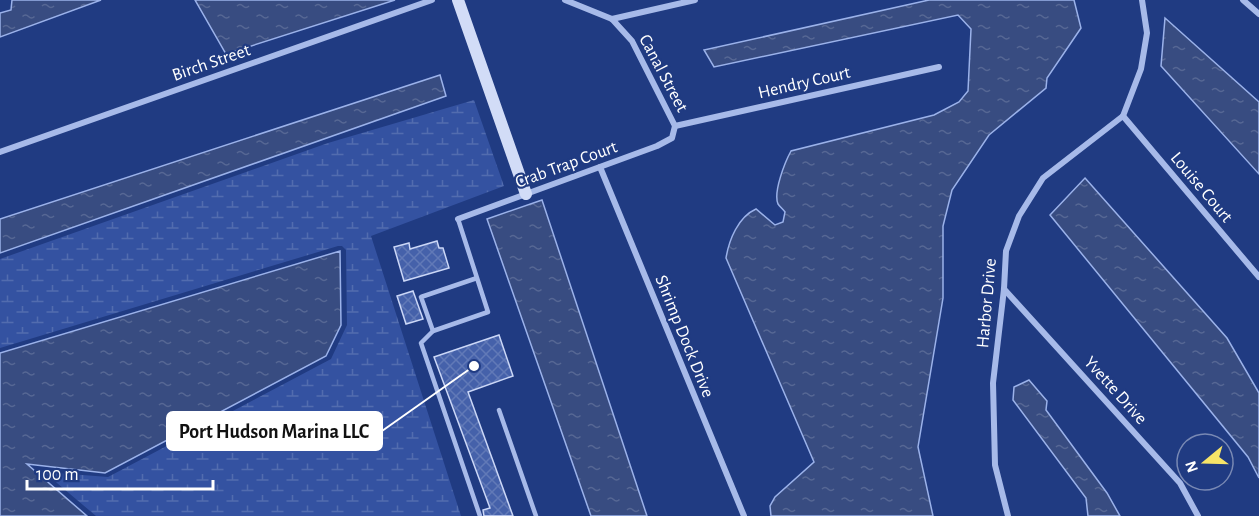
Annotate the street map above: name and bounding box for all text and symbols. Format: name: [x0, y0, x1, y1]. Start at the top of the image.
street label: Canal Street: [635, 32, 691, 115]
street label: Birch Street: [170, 41, 253, 85]
street label: Hendry Court: [756, 64, 852, 102]
street label: Crab Trap Court: [513, 138, 620, 192]
street label: Louise Court: [1167, 149, 1236, 227]
street label: Harbor Drive: [974, 257, 1000, 349]
street label: Shrimp Dock Drive: [651, 273, 717, 400]
street label: Yvette Drive: [1080, 353, 1150, 428]
callout: Port Hudson Marina LLC: [167, 412, 382, 450]
text: Port Hudson Marina LLC: [179, 422, 370, 442]
north arrow: [1175, 432, 1235, 492]
scale bar: [27, 453, 213, 491]
text: N: [1182, 459, 1201, 474]
text: 100 m: [36, 466, 79, 484]

